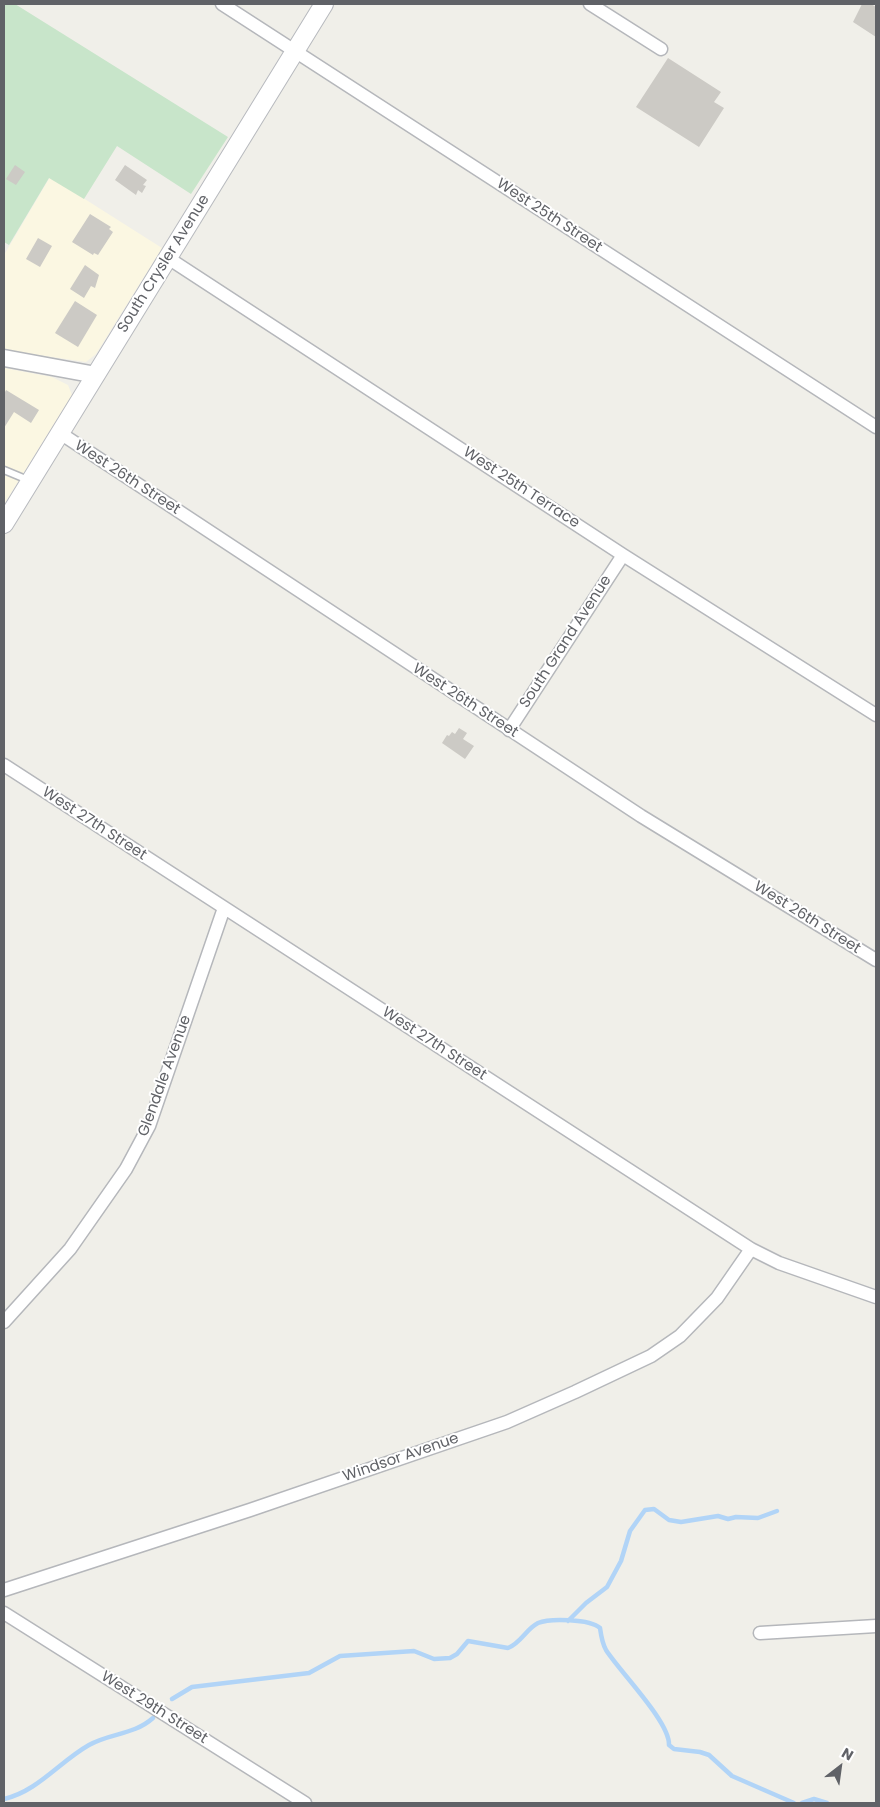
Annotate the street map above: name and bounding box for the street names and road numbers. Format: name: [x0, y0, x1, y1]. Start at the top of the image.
street label: West 25th Street: [493, 175, 605, 257]
street label: South Crysler Avenue: [114, 192, 214, 336]
street label: West 26th Street: [71, 437, 183, 519]
street label: West 25th Terrace: [459, 444, 583, 532]
street label: South Grand Avenue: [516, 572, 616, 712]
street label: West 26th Street: [409, 660, 521, 742]
street label: West 27th Street: [38, 783, 150, 865]
street label: West 26th Street: [750, 878, 864, 958]
street label: West 27th Street: [378, 1003, 490, 1085]
street label: Glendale Avenue: [135, 1013, 195, 1139]
street label: Windsor Avenue: [341, 1430, 461, 1486]
street label: West 29th Street: [97, 1668, 211, 1748]

